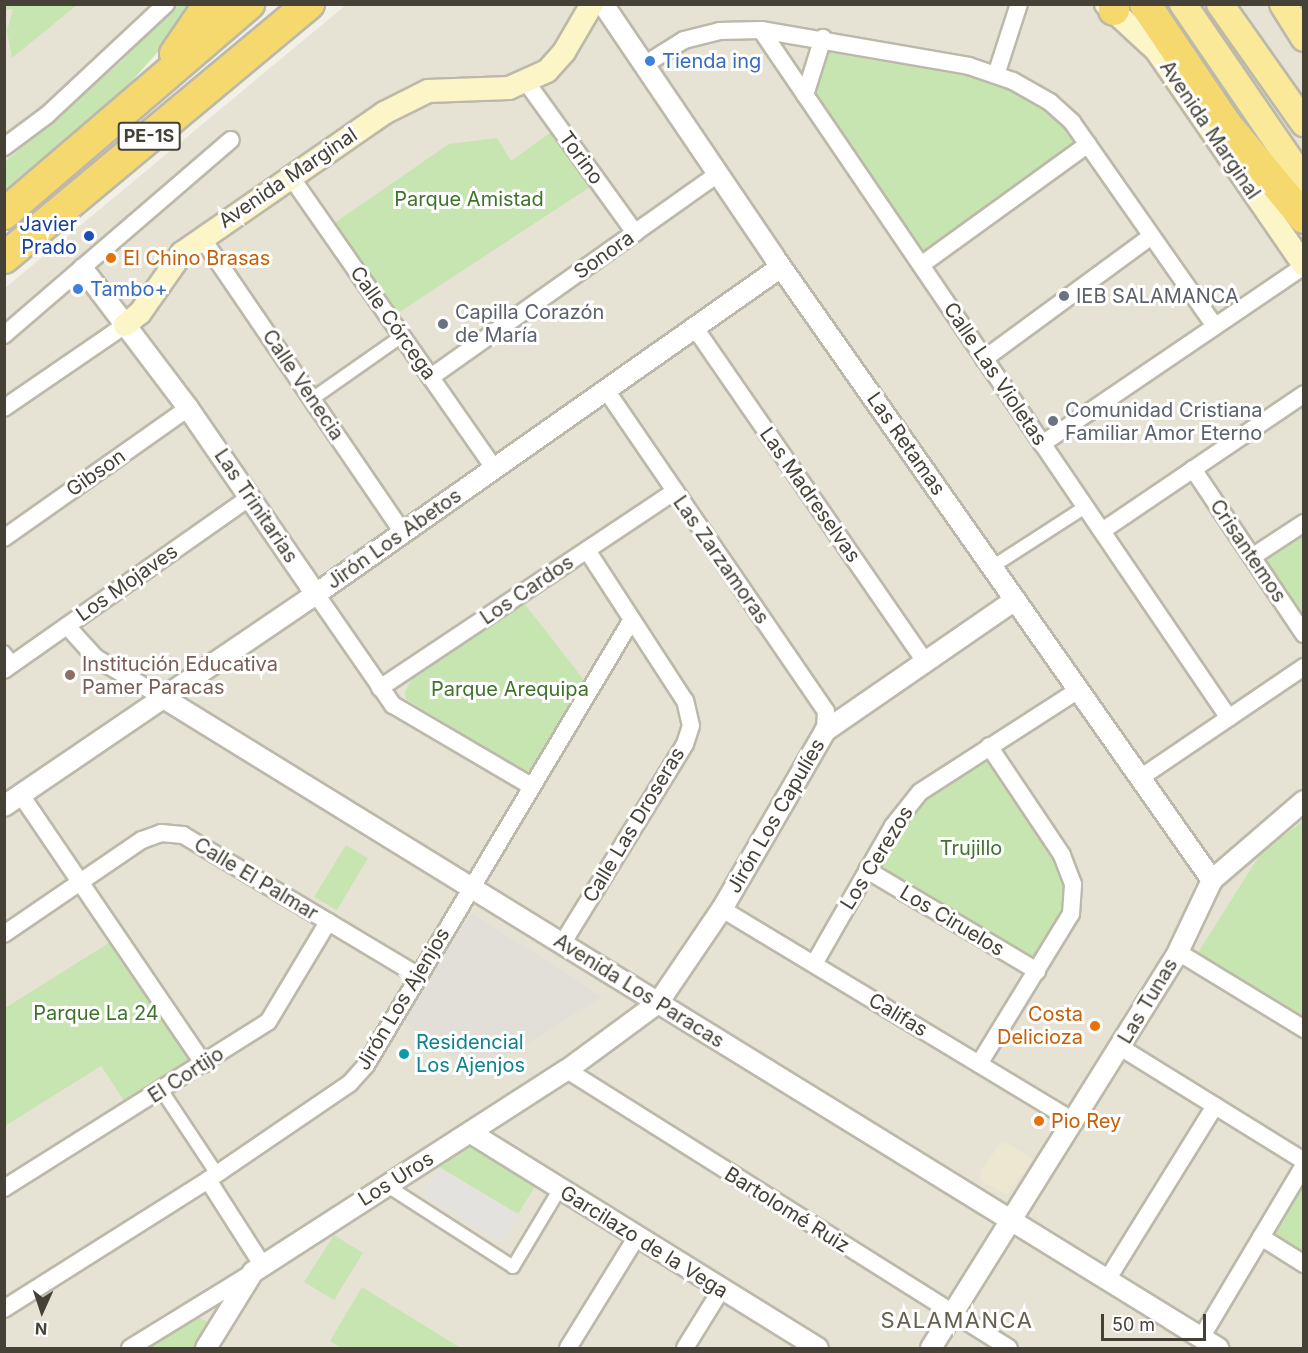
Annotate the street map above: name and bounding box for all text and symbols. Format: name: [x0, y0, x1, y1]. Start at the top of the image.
place label: Tienda ing: [662, 49, 761, 73]
marker: Tienda ing: [643, 54, 657, 68]
street label: Avenida Marginal: [1155, 56, 1265, 204]
road number: PE-1S: [118, 121, 180, 151]
street label: Avenida Marginal: [214, 123, 362, 233]
street label: Torino: [554, 127, 608, 189]
park label: Parque Amistad: [394, 187, 544, 211]
place label: Javier Prado: [19, 213, 77, 260]
street label: Sonora: [570, 226, 638, 284]
marker: Javier Prado: [82, 229, 96, 243]
place label: El Chino Brasas: [123, 246, 270, 270]
marker: El Chino Brasas: [104, 251, 118, 265]
street label: Calle Córcega: [345, 262, 441, 384]
place label: Tambo+: [90, 277, 168, 301]
marker: Tambo+: [71, 282, 85, 296]
place label: IEB SALAMANCA: [1076, 284, 1239, 308]
marker: IEB SALAMANCA: [1057, 289, 1071, 303]
street label: Calle Las Violetas: [938, 298, 1052, 450]
place label: Capilla Corazón de María: [455, 300, 604, 347]
marker: Capilla Corazón de María: [436, 317, 450, 331]
street label: Calle Venecia: [257, 325, 349, 445]
street label: Las Retamas: [862, 388, 950, 500]
place label: Comunidad Cristiana Familiar Amor Eterno: [1065, 398, 1262, 445]
marker: Comunidad Cristiana Familiar Amor Eterno: [1046, 414, 1060, 428]
street label: Las Madreselvas: [755, 423, 865, 567]
street label: Gibson: [62, 444, 130, 502]
street label: Las Trinitarias: [209, 444, 303, 568]
street label: Jirón Los Abetos: [322, 484, 466, 594]
street label: Las Zarzamoras: [668, 491, 774, 629]
street label: Crisantemos: [1205, 495, 1291, 607]
street label: Los Mojaves: [72, 539, 182, 627]
street label: Los Cardos: [476, 550, 578, 630]
place label: Institución Educativa Pamer Paracas: [82, 652, 278, 699]
marker: Institución Educativa Pamer Paracas: [63, 668, 77, 682]
park label: Parque Arequipa: [431, 677, 589, 701]
street label: Jirón Los Capulíes: [722, 735, 830, 897]
street label: Calle Las Droseras: [578, 743, 690, 907]
street label: Los Cerezos: [836, 802, 918, 914]
street label: Calle El Palmar: [190, 833, 322, 925]
park label: Trujillo: [940, 836, 1002, 860]
street label: Los Ciruelos: [896, 880, 1008, 962]
street label: Jirón Los Ajenjos: [351, 923, 455, 1075]
street label: Avenida Los Paracas: [549, 929, 729, 1053]
street label: Las Tunas: [1113, 954, 1183, 1048]
street label: Califas: [864, 988, 932, 1042]
park label: Parque La 24: [33, 1001, 159, 1025]
place label: Costa Delicioza: [997, 1002, 1083, 1049]
marker: Costa Delicioza: [1088, 1019, 1102, 1033]
place label: Residencial Los Ajenjos: [416, 1030, 525, 1077]
street label: El Cortijo: [144, 1042, 228, 1108]
marker: Residencial Los Ajenjos: [397, 1047, 411, 1061]
place label: Pio Rey: [1051, 1109, 1121, 1133]
marker: Pio Rey: [1032, 1114, 1046, 1128]
street label: Los Uros: [354, 1147, 438, 1211]
street label: Bartolomé Ruiz: [720, 1162, 854, 1258]
street label: Garcilazo de la Vega: [556, 1181, 732, 1303]
north arrow: [12, 1281, 72, 1341]
scale bar: [1104, 1302, 1209, 1340]
district label: SALAMANCA: [881, 1308, 1033, 1334]
text: 50 m: [1112, 1314, 1155, 1335]
text: N: [34, 1319, 48, 1339]

